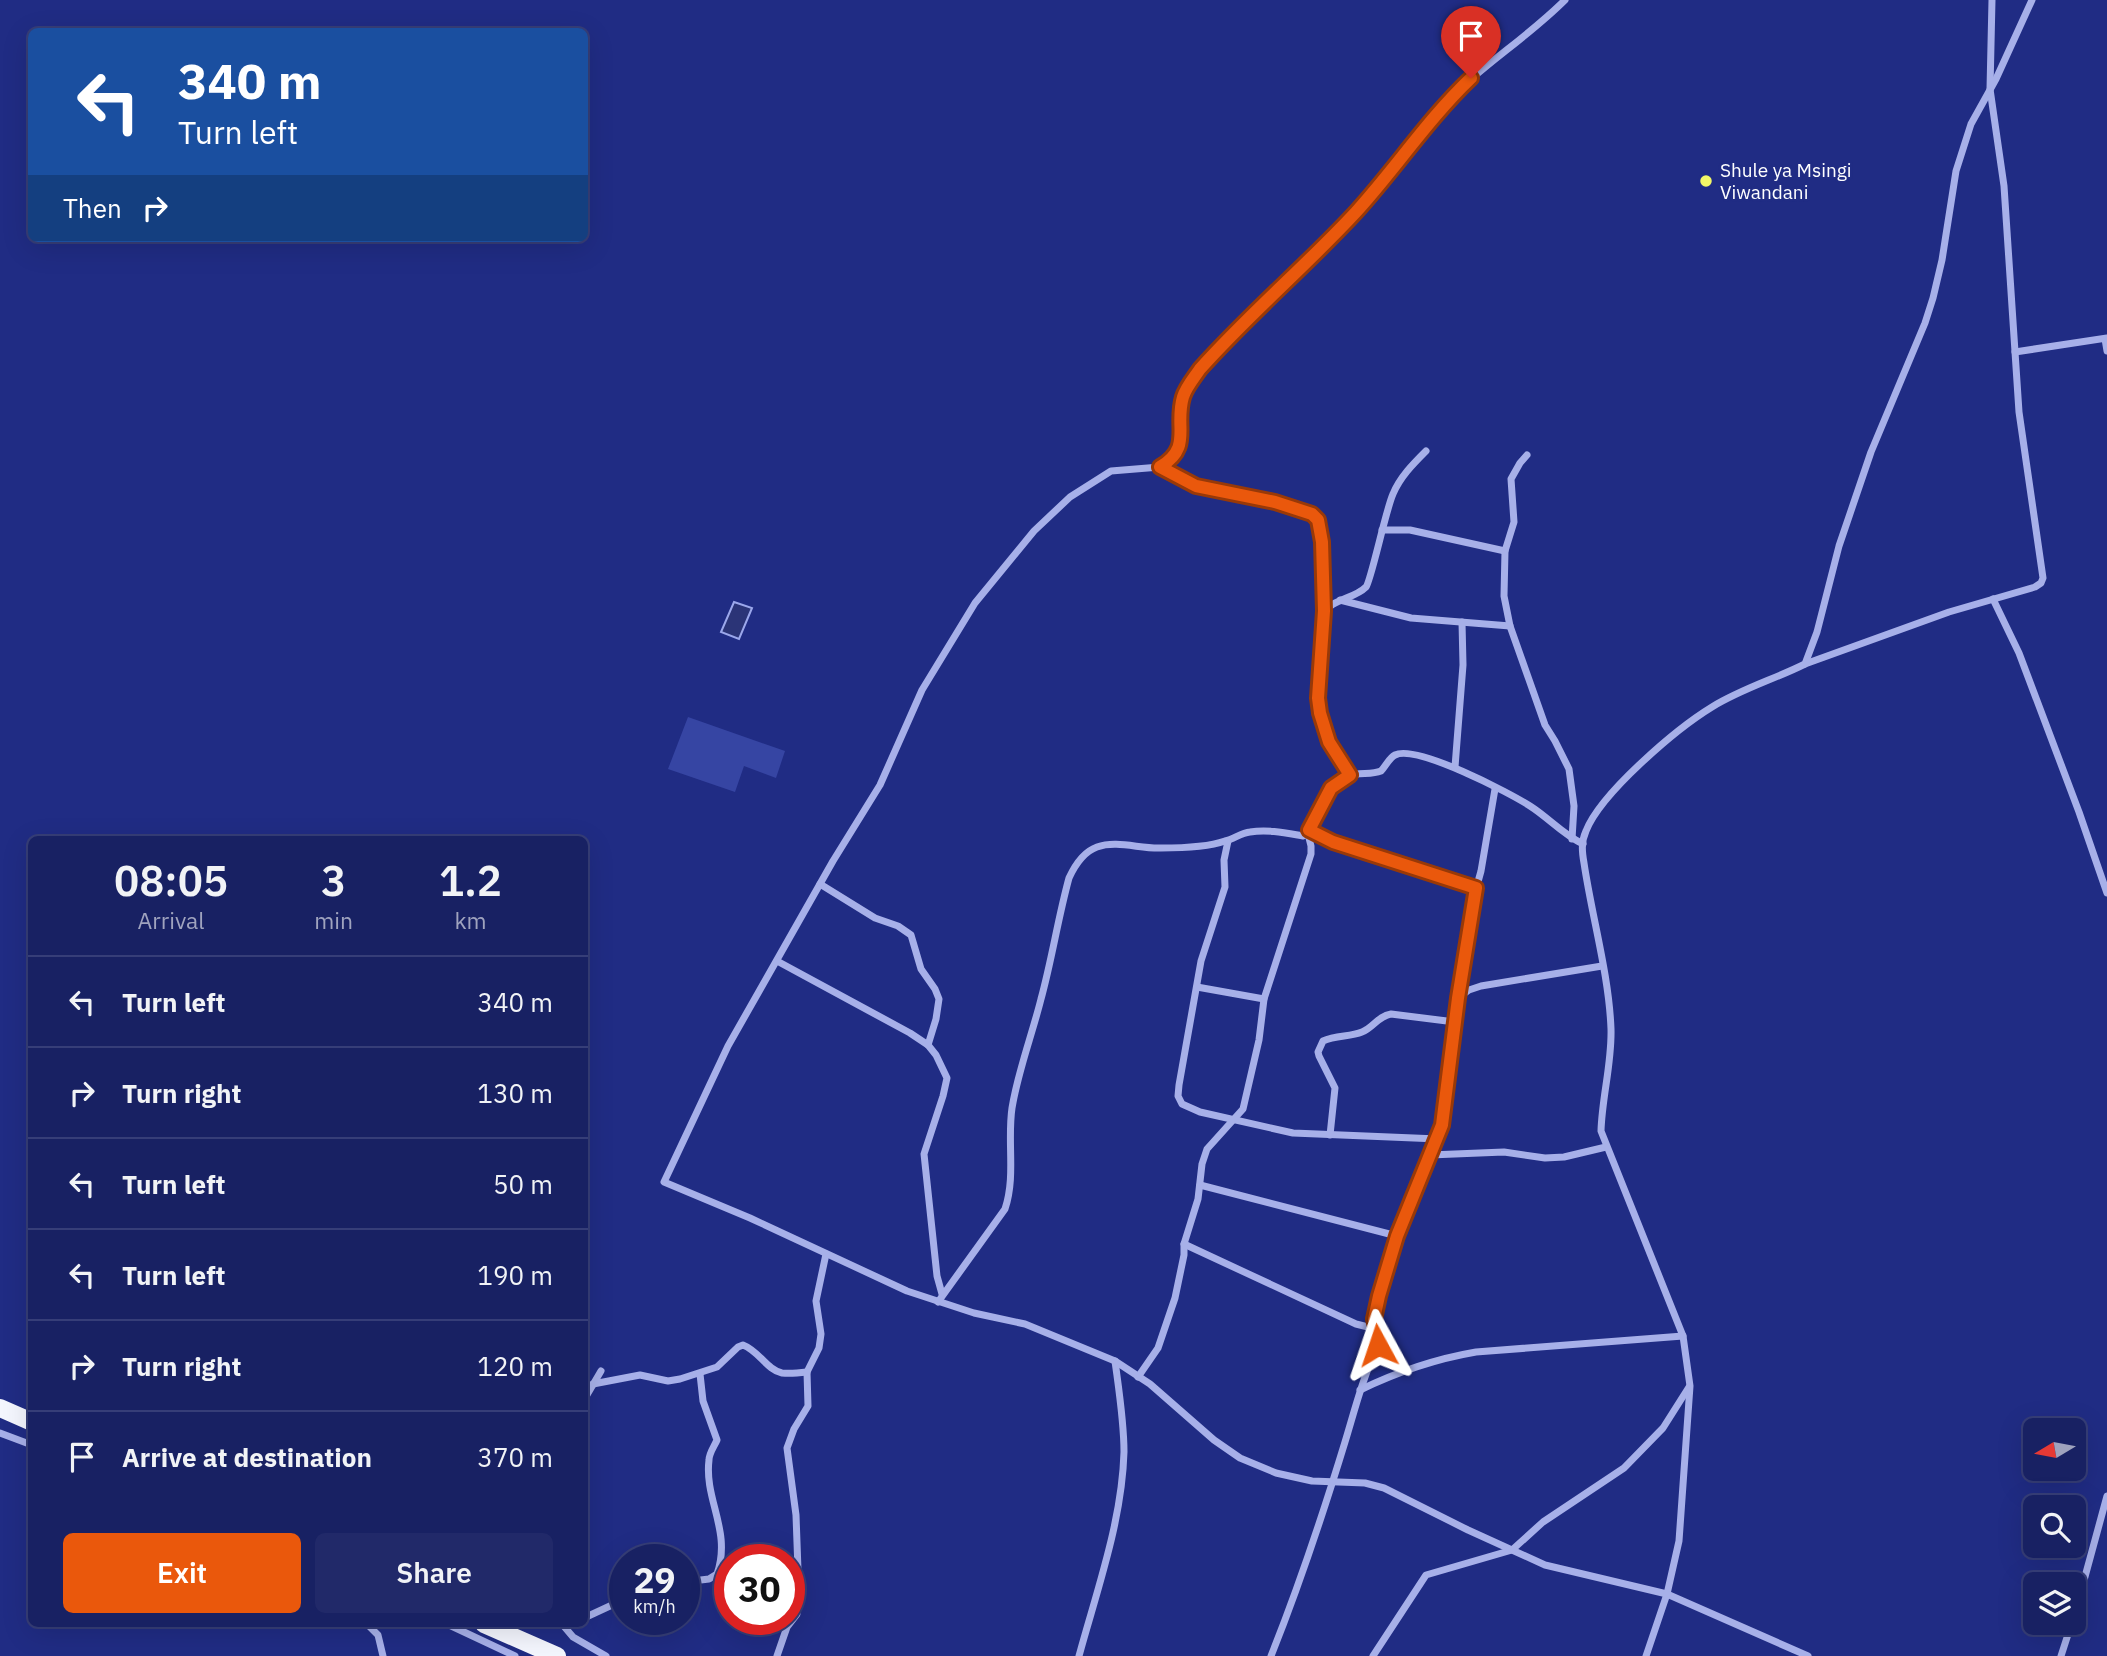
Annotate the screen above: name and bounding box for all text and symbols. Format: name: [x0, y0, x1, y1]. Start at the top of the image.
pin: [1441, 6, 1501, 78]
icon: arrive: [1452, 17, 1490, 55]
text: 340 m: [178, 49, 322, 112]
icon: left: [63, 56, 154, 147]
text: Turn left: [178, 111, 298, 153]
place label: Shule ya Msingi Viwandani: [1720, 158, 1852, 204]
marker: Shule ya Msingi Viwandani: [1698, 173, 1714, 189]
icon: right: [136, 189, 174, 227]
text: Then: [63, 191, 122, 225]
text: 08:05: [114, 853, 228, 908]
text: 3: [321, 853, 346, 908]
text: 1.2: [439, 853, 502, 908]
text: Arrival: [138, 905, 205, 935]
text: min: [314, 905, 353, 935]
text: km: [454, 905, 487, 935]
icon: left: [63, 983, 101, 1021]
text: Turn left: [122, 985, 225, 1019]
text: 340 m: [477, 985, 553, 1019]
icon: right: [63, 1074, 101, 1112]
text: Turn right: [122, 1076, 241, 1110]
text: 130 m: [477, 1076, 553, 1110]
icon: left: [63, 1165, 101, 1203]
text: Turn left: [122, 1167, 225, 1201]
text: 50 m: [493, 1167, 553, 1201]
icon: left: [63, 1256, 101, 1294]
text: Turn left: [122, 1258, 225, 1292]
text: 190 m: [477, 1258, 553, 1292]
position arrow: [1341, 1308, 1415, 1382]
icon: right: [63, 1347, 101, 1385]
text: Turn right: [122, 1349, 241, 1383]
text: 120 m: [477, 1349, 553, 1383]
north arrow: [2023, 1418, 2086, 1480]
map controls: [2023, 1418, 2086, 1635]
icon: arrive: [63, 1438, 101, 1476]
text: Arrive at destination: [122, 1440, 372, 1474]
text: 370 m: [477, 1440, 553, 1474]
button: search: [2023, 1495, 2086, 1558]
button: Exit: [63, 1533, 301, 1613]
button: Share: [315, 1533, 553, 1613]
speed limit sign: 30: [714, 1544, 805, 1635]
text: 29: [633, 1557, 676, 1603]
button: layers: [2023, 1572, 2086, 1635]
text: km/h: [633, 1595, 676, 1618]

